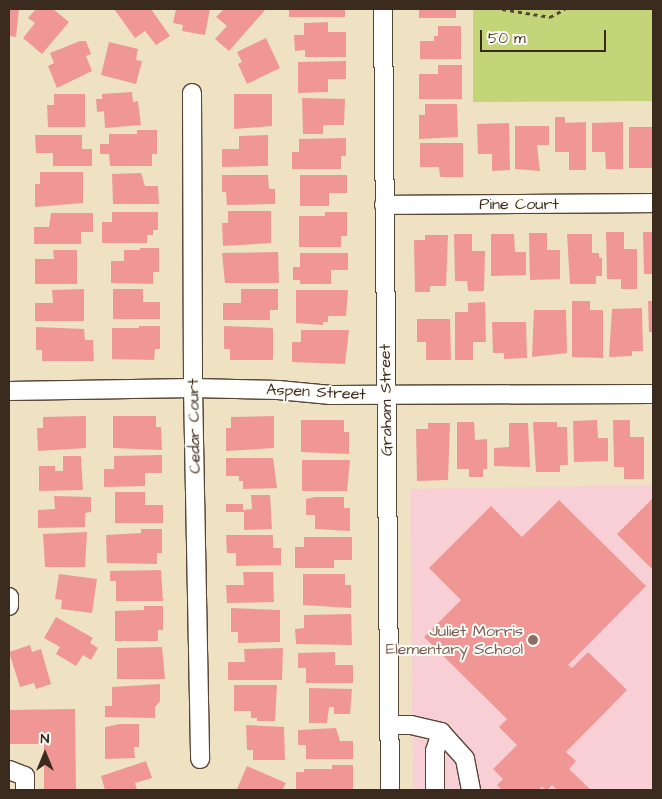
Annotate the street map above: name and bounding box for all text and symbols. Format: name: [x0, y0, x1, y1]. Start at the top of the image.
scale bar: [482, 20, 608, 52]
text: 50 m: [488, 28, 526, 49]
street label: Pine Court: [479, 194, 559, 214]
street label: Graham Street: [375, 344, 397, 456]
street label: Cedar Court: [184, 378, 204, 474]
street label: Aspen Street: [266, 380, 366, 404]
place label: Juliet Morris Elementary School: [386, 621, 523, 659]
marker: Juliet Morris Elementary School: [527, 634, 539, 646]
north arrow: [20, 729, 70, 779]
text: N: [41, 729, 49, 749]

